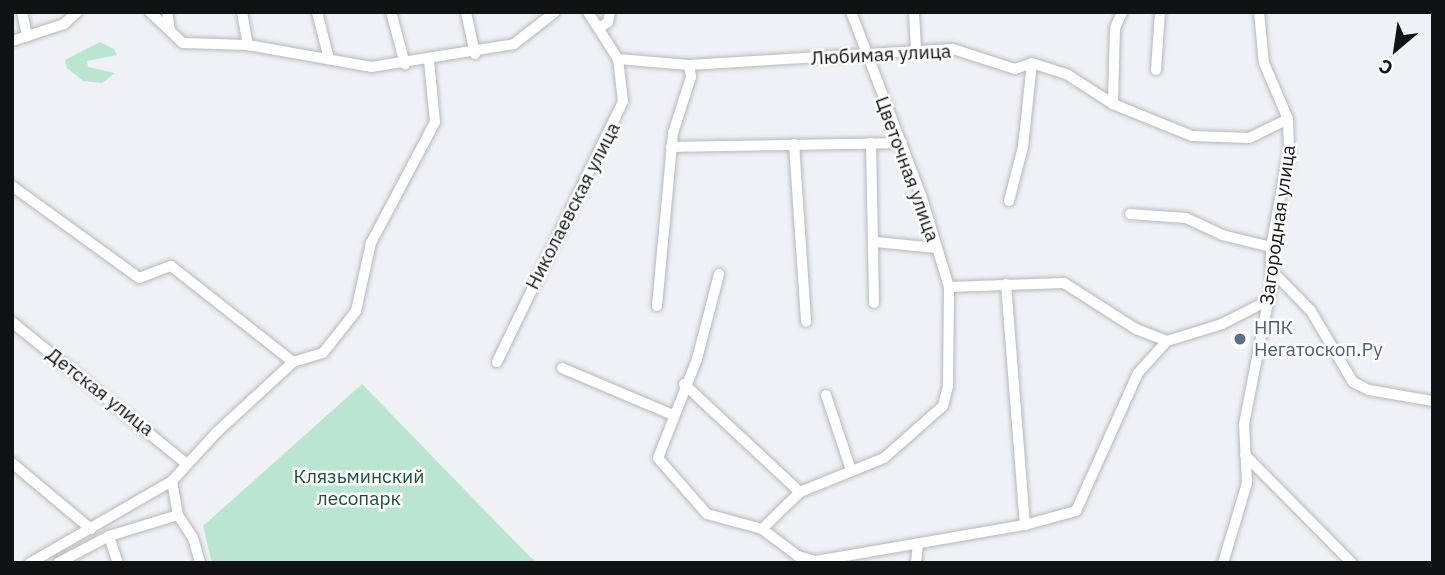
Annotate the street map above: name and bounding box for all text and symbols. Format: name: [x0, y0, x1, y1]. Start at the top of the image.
north arrow: [1361, 14, 1431, 84]
street label: Любимая улица: [810, 40, 952, 70]
text: С: [1375, 54, 1397, 81]
street label: Цветочная улица: [870, 93, 944, 245]
street label: Николаевская улица: [521, 119, 625, 293]
street label: Загородная улица: [1255, 143, 1301, 307]
place label: НПК Негатоскоп.Ру: [1254, 317, 1383, 361]
marker: НПК Негатоскоп.Ру: [1232, 331, 1248, 347]
street label: Детская улица: [42, 343, 158, 441]
park label: Клязьминский лесопарк: [294, 466, 424, 510]

